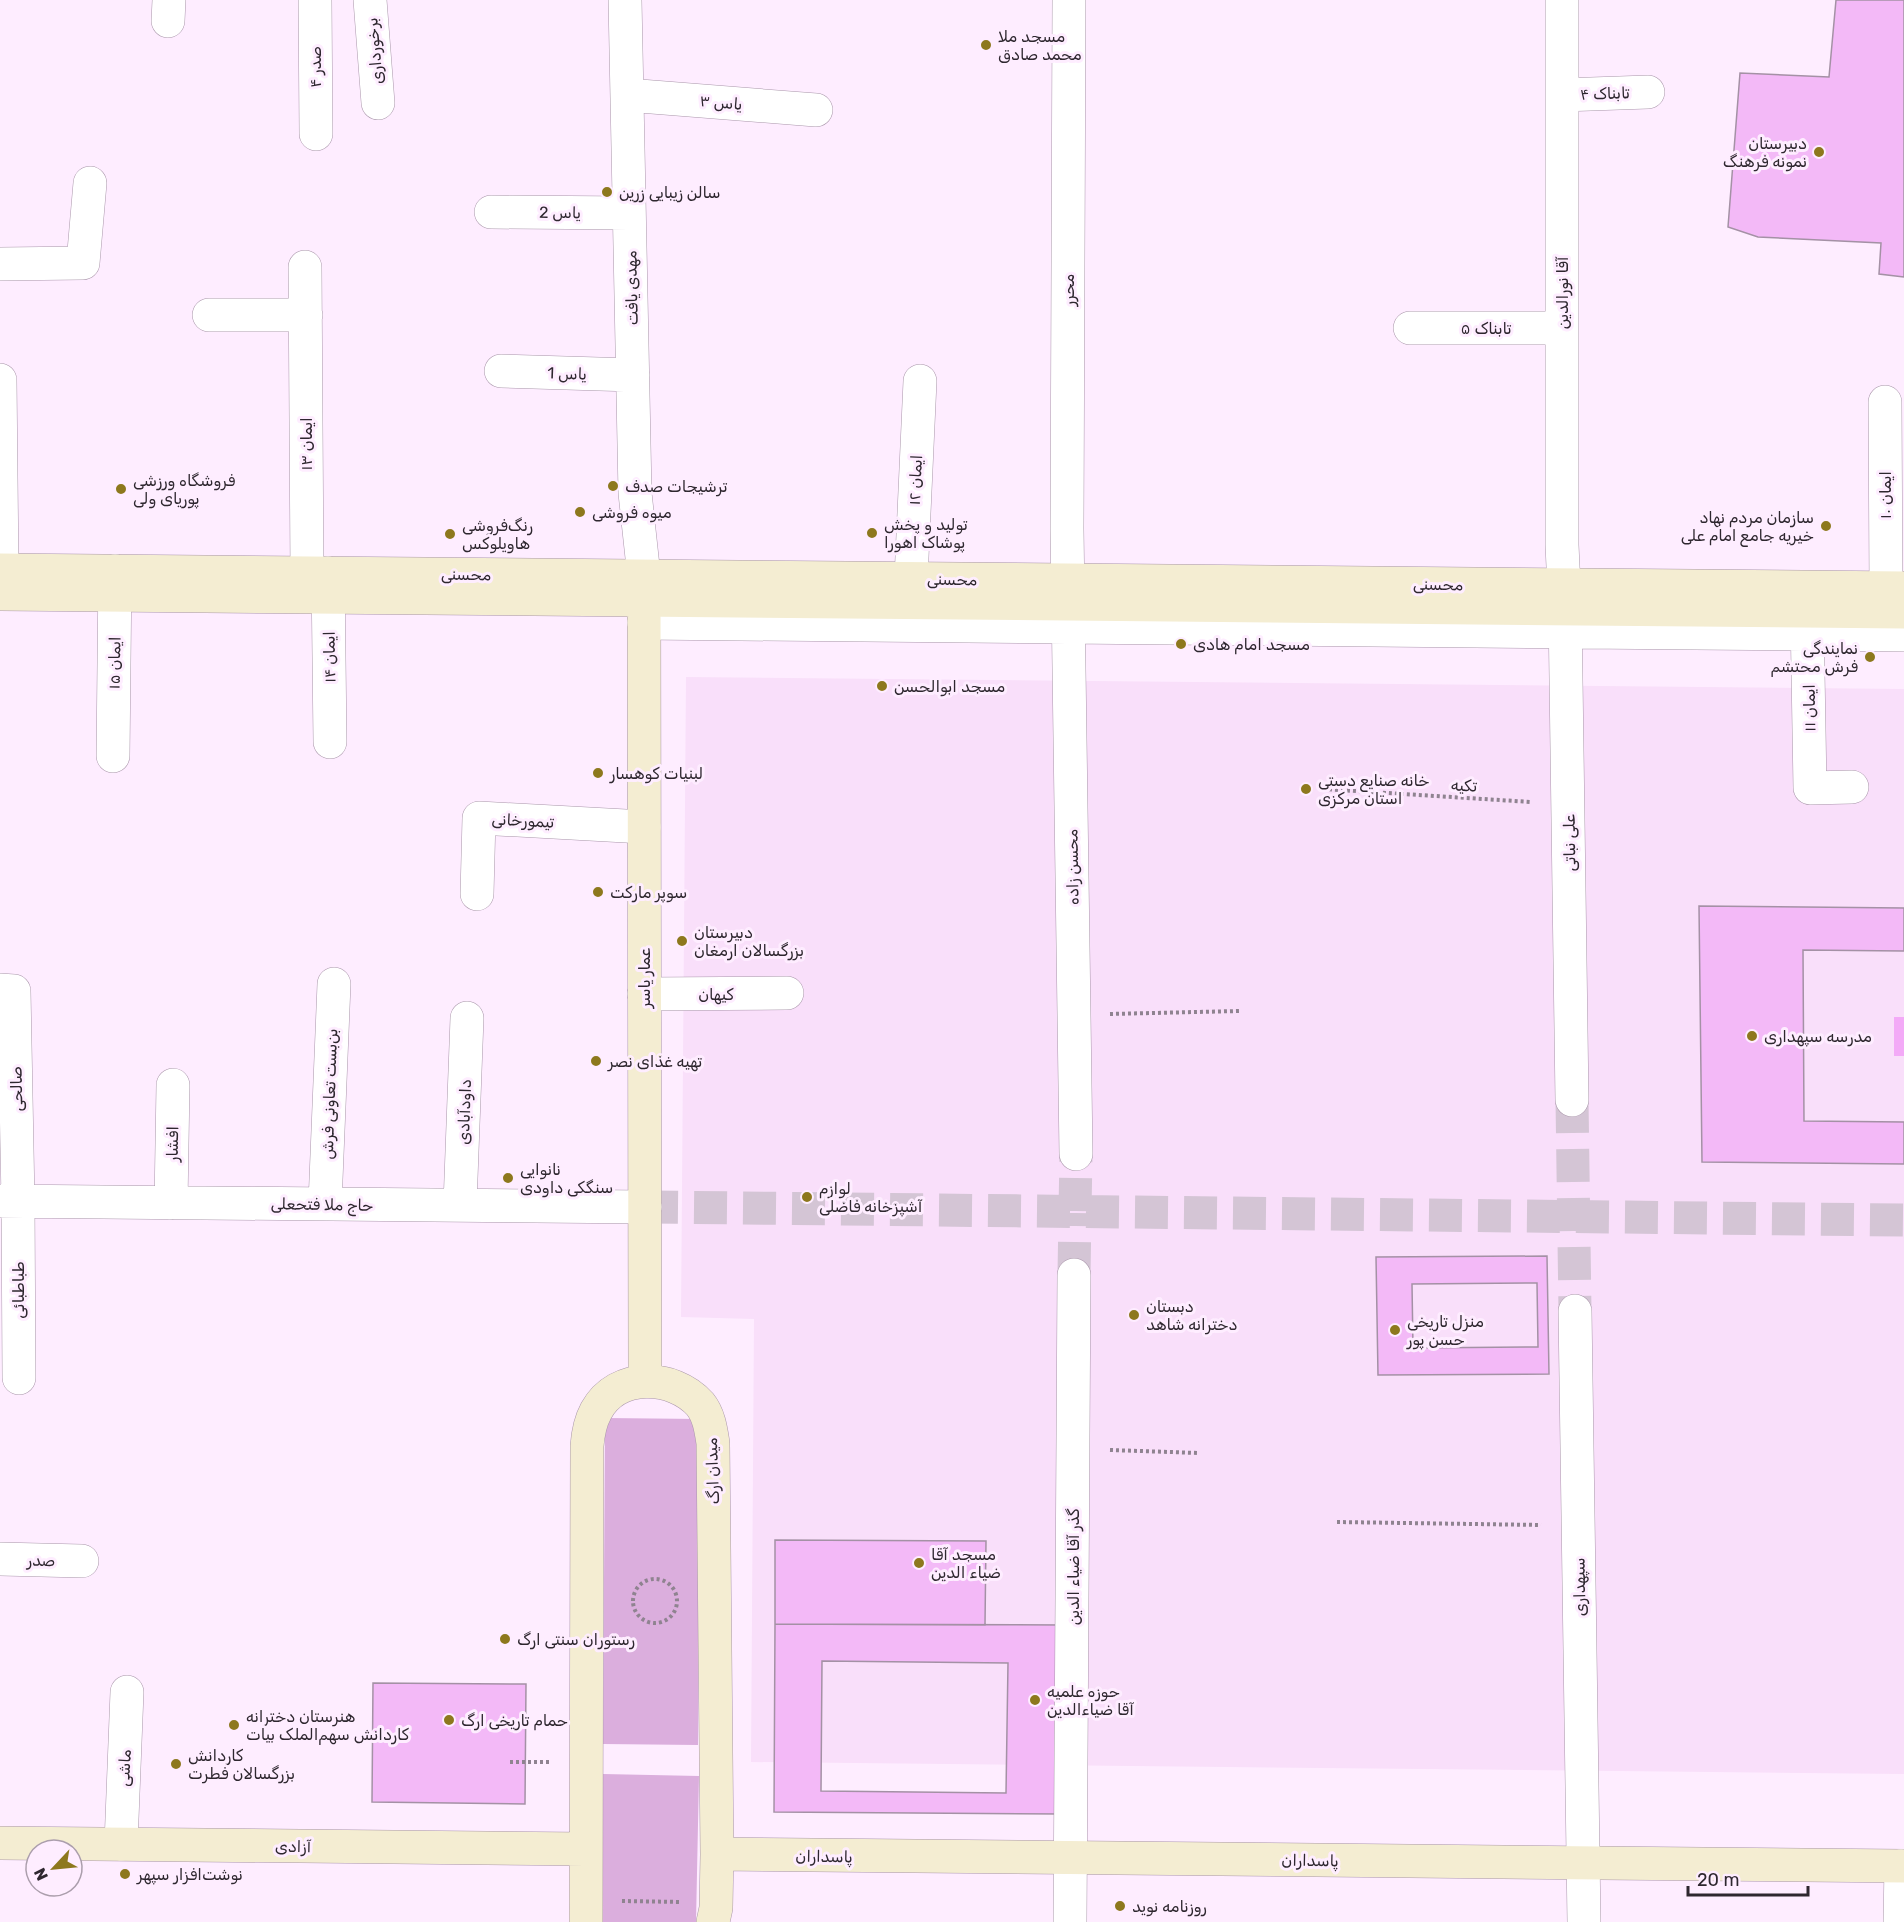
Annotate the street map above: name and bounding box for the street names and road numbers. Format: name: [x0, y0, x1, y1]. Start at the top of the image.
street label: برخورداری: [362, 17, 388, 85]
street label: صدر ۴: [306, 46, 326, 88]
street label: تابناک ۴: [1580, 83, 1630, 104]
street label: یاس ۳: [699, 91, 743, 114]
street label: یاس 2: [539, 203, 581, 222]
street label: مهدی یافت: [621, 250, 643, 326]
street label: آقا نورالدین: [1553, 256, 1573, 329]
street label: محرر: [1059, 274, 1079, 307]
street label: تابناک ۵: [1461, 319, 1511, 338]
street label: یاس 1: [547, 363, 587, 384]
street label: ایمان ۱۳: [297, 417, 316, 471]
street label: ایمان ۱۲: [905, 454, 926, 506]
street label: ایمان ۱۰: [1876, 471, 1895, 519]
street label: محسنی: [441, 565, 491, 584]
street label: محسنی: [927, 570, 977, 589]
street label: محسنی: [1413, 575, 1463, 594]
street label: ایمان ۱۴: [320, 631, 339, 683]
street label: ایمان ۱۵: [105, 636, 124, 690]
street label: ایمان ۱۱: [1800, 684, 1819, 732]
street label: تکیه: [1450, 775, 1478, 796]
street label: تیمورخانی: [491, 809, 555, 833]
street label: علی نباتی: [1559, 814, 1579, 872]
street label: محسن زاده: [1062, 829, 1084, 905]
street label: عمار یاسر: [635, 947, 655, 1009]
street label: کیهان: [698, 985, 735, 1005]
street label: بن‌بست تعاونی فرش: [318, 1028, 342, 1160]
street label: صالحی: [7, 1066, 26, 1112]
street label: داودآبادی: [454, 1079, 476, 1145]
street label: افشار: [163, 1126, 183, 1163]
street label: حاج ملا فتحعلی: [270, 1194, 373, 1217]
street label: طباطبائی: [9, 1261, 28, 1319]
street label: میدان ارگ: [702, 1437, 724, 1505]
street label: گذر آقا ضیاء الدین: [1064, 1508, 1084, 1625]
street label: صدر: [26, 1551, 55, 1571]
street label: سپهداری: [1569, 1558, 1591, 1616]
street label: ماشی: [114, 1749, 135, 1787]
street label: آزادی: [275, 1837, 312, 1857]
street label: پاسداران: [795, 1847, 853, 1867]
street label: پاسداران: [1281, 1851, 1339, 1871]

